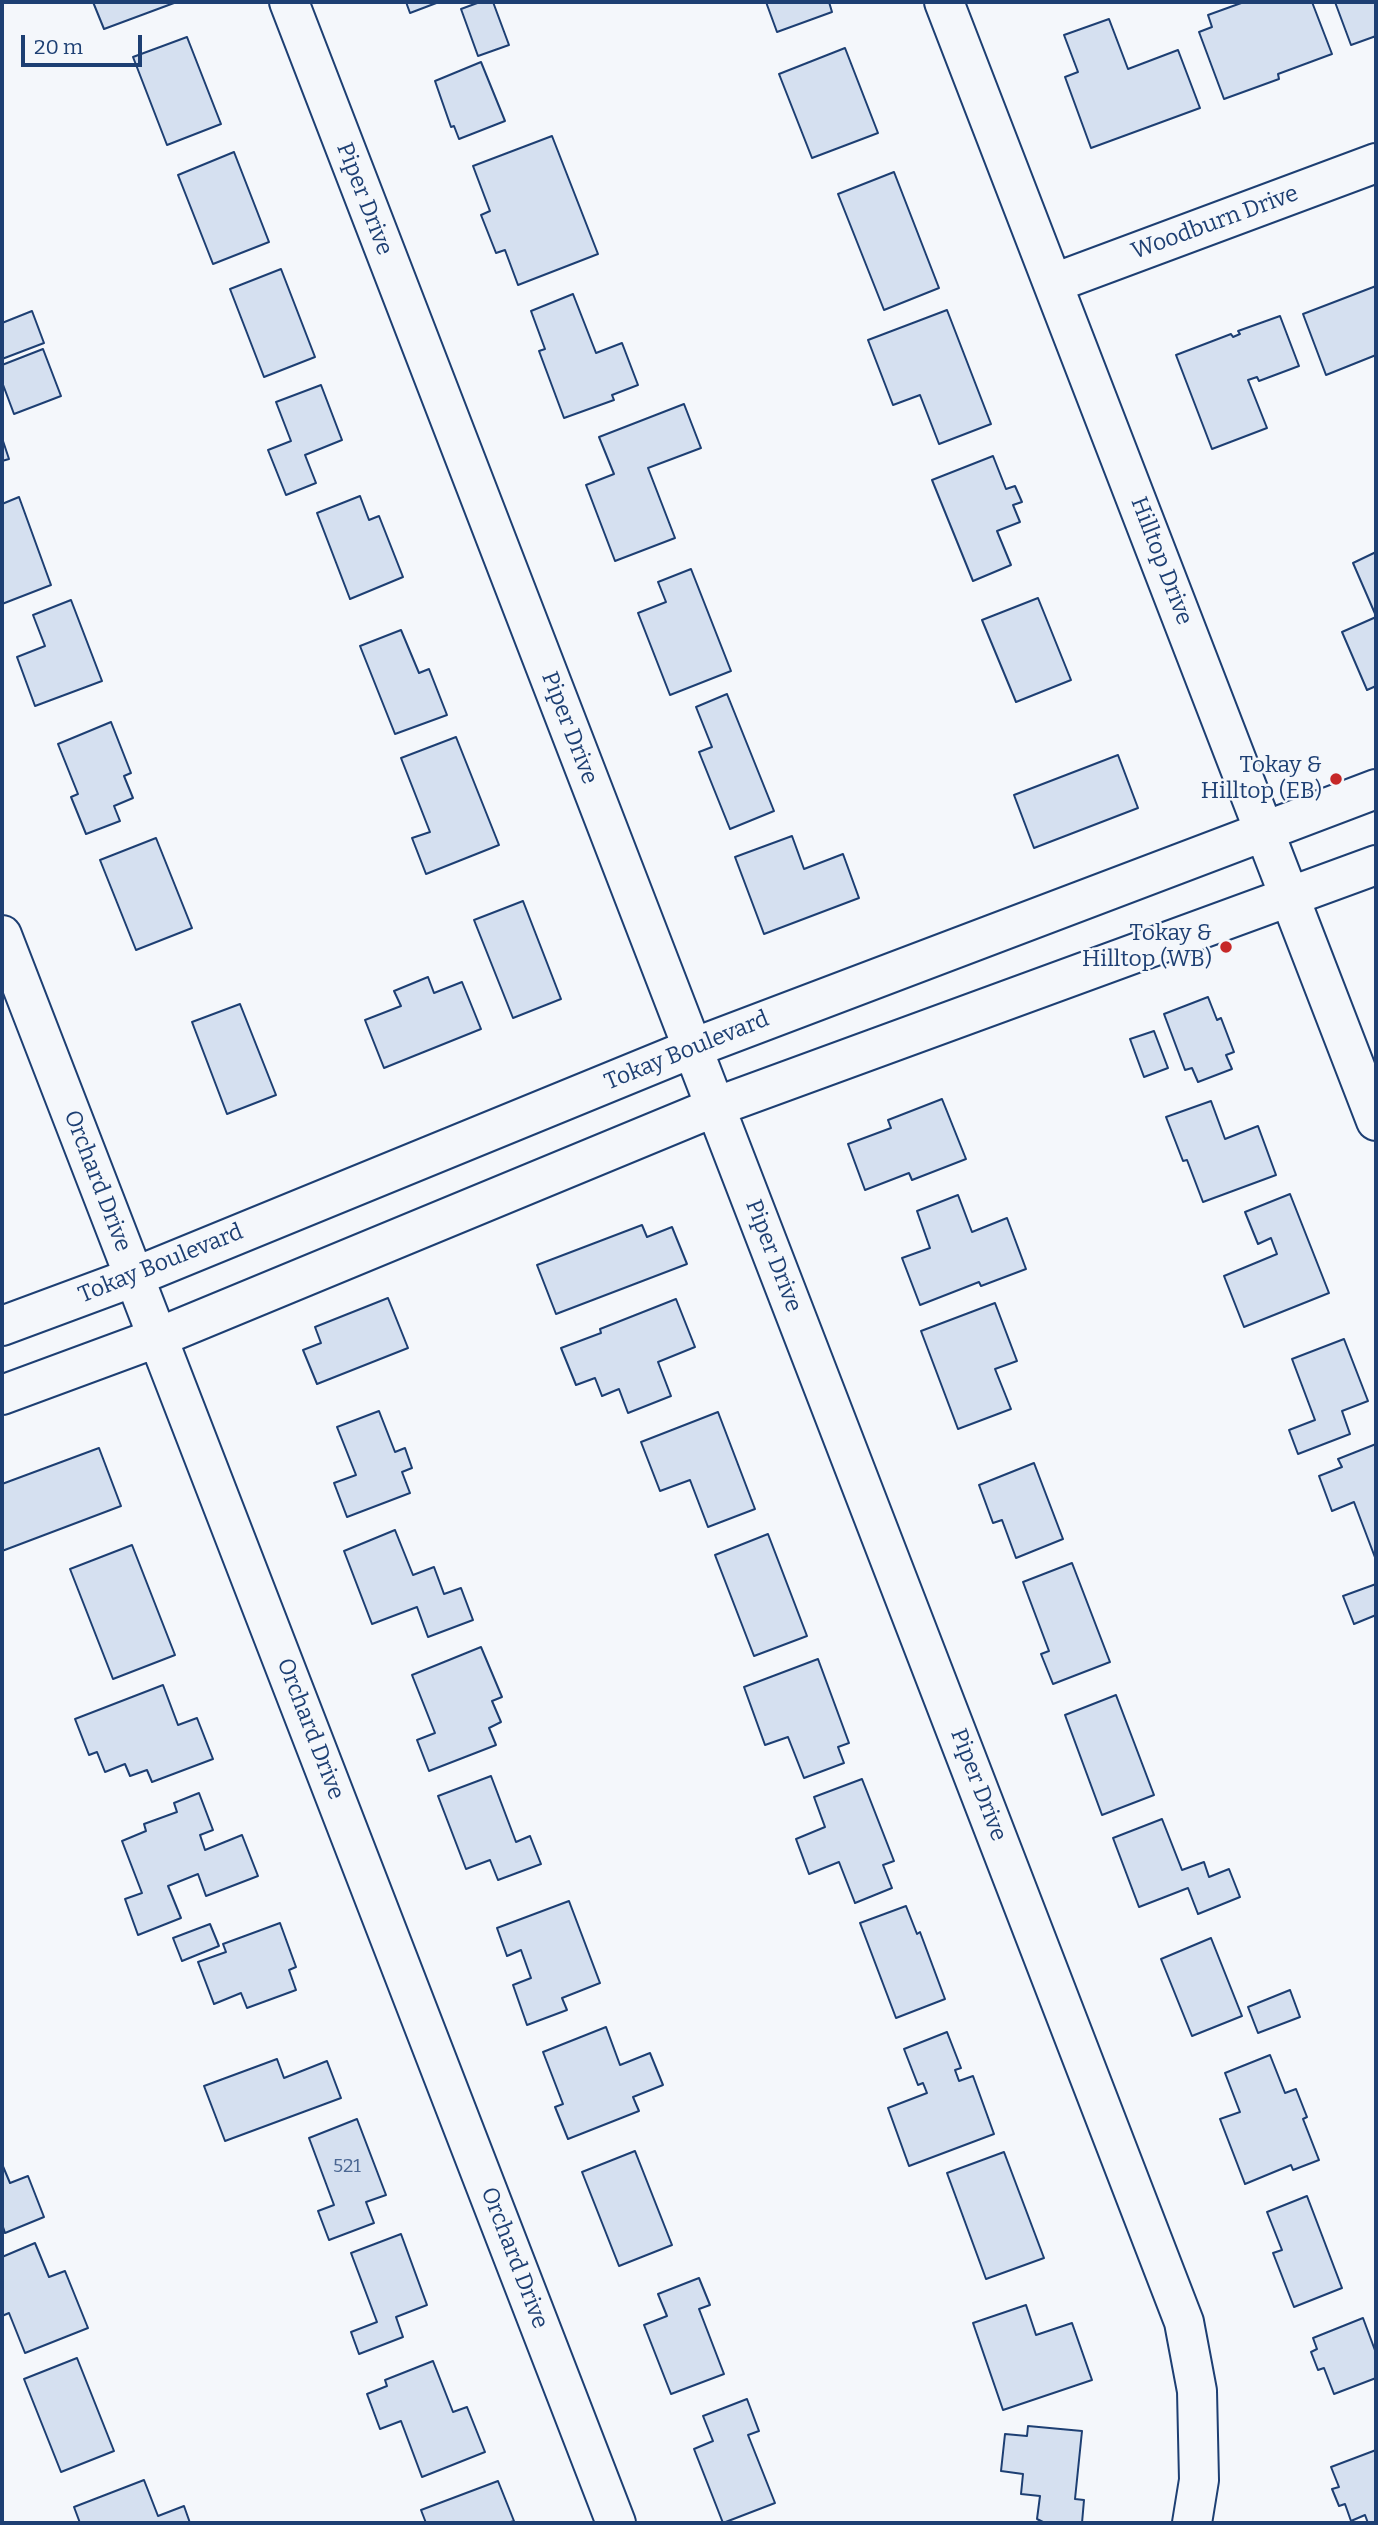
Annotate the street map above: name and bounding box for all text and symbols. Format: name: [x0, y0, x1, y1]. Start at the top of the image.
scale bar: [24, 21, 145, 65]
text: 20 m: [34, 34, 83, 60]
street label: Piper Drive: [330, 139, 398, 259]
street label: Woodburn Drive: [1128, 180, 1302, 266]
street label: Hilltop Drive: [1124, 493, 1198, 629]
street label: Piper Drive: [535, 668, 603, 788]
place label: Tokay & Hilltop (EB): [1201, 752, 1322, 806]
marker: Tokay & Hilltop (EB): [1328, 771, 1344, 787]
place label: Tokay & Hilltop (WB): [1082, 920, 1212, 974]
marker: Tokay & Hilltop (WB): [1218, 939, 1234, 955]
street label: Tokay Boulevard: [601, 1005, 773, 1097]
street label: Orchard Drive: [57, 1106, 137, 1256]
street label: Piper Drive: [739, 1196, 807, 1316]
street label: Tokay Boulevard: [75, 1218, 247, 1310]
street label: Orchard Drive: [270, 1654, 350, 1804]
street label: Piper Drive: [944, 1725, 1012, 1845]
house number: 521: [333, 2156, 361, 2178]
street label: Orchard Drive: [474, 2183, 554, 2333]

